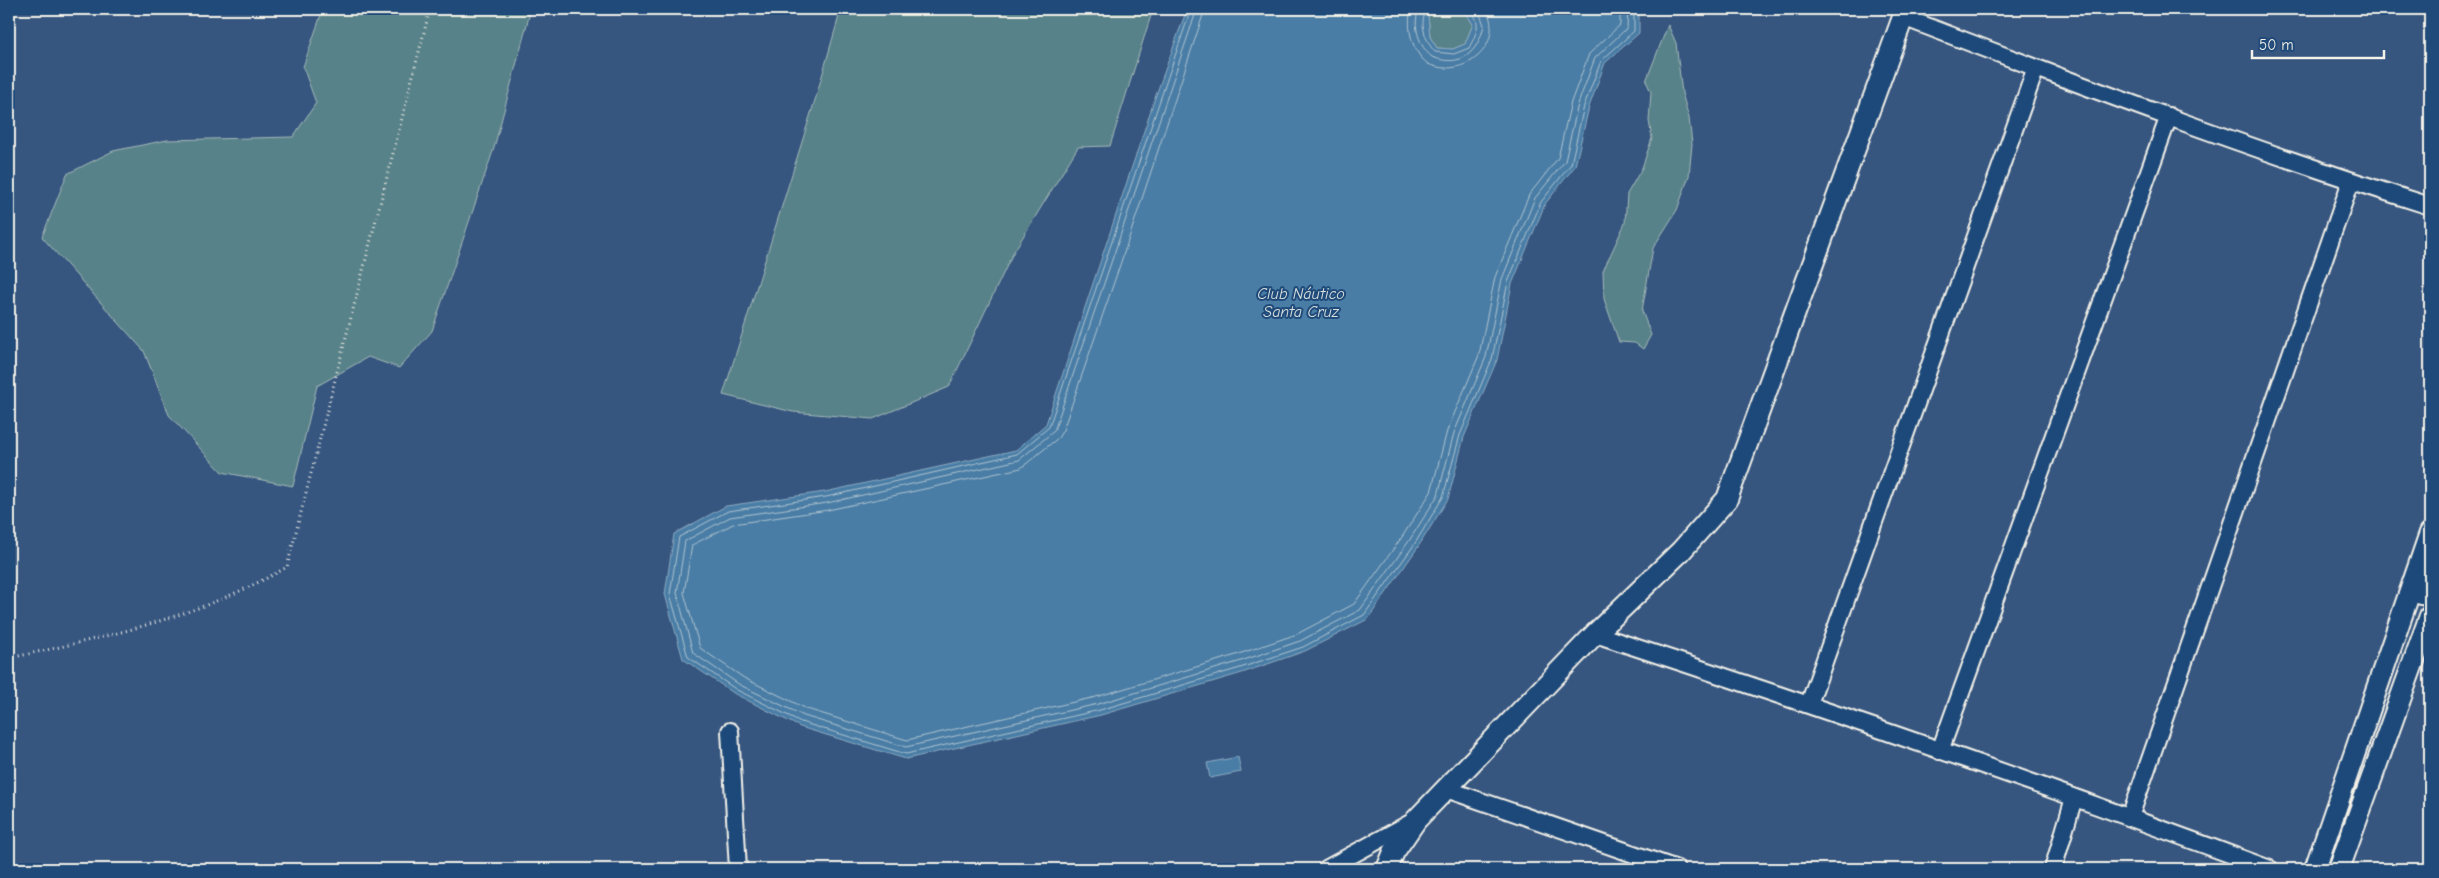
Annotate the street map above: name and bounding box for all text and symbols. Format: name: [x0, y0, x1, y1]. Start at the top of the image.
scale bar: [2252, 28, 2384, 60]
text: 50 m: [2259, 36, 2294, 54]
water label: Club Náutico Santa Cruz: [1257, 285, 1345, 321]

